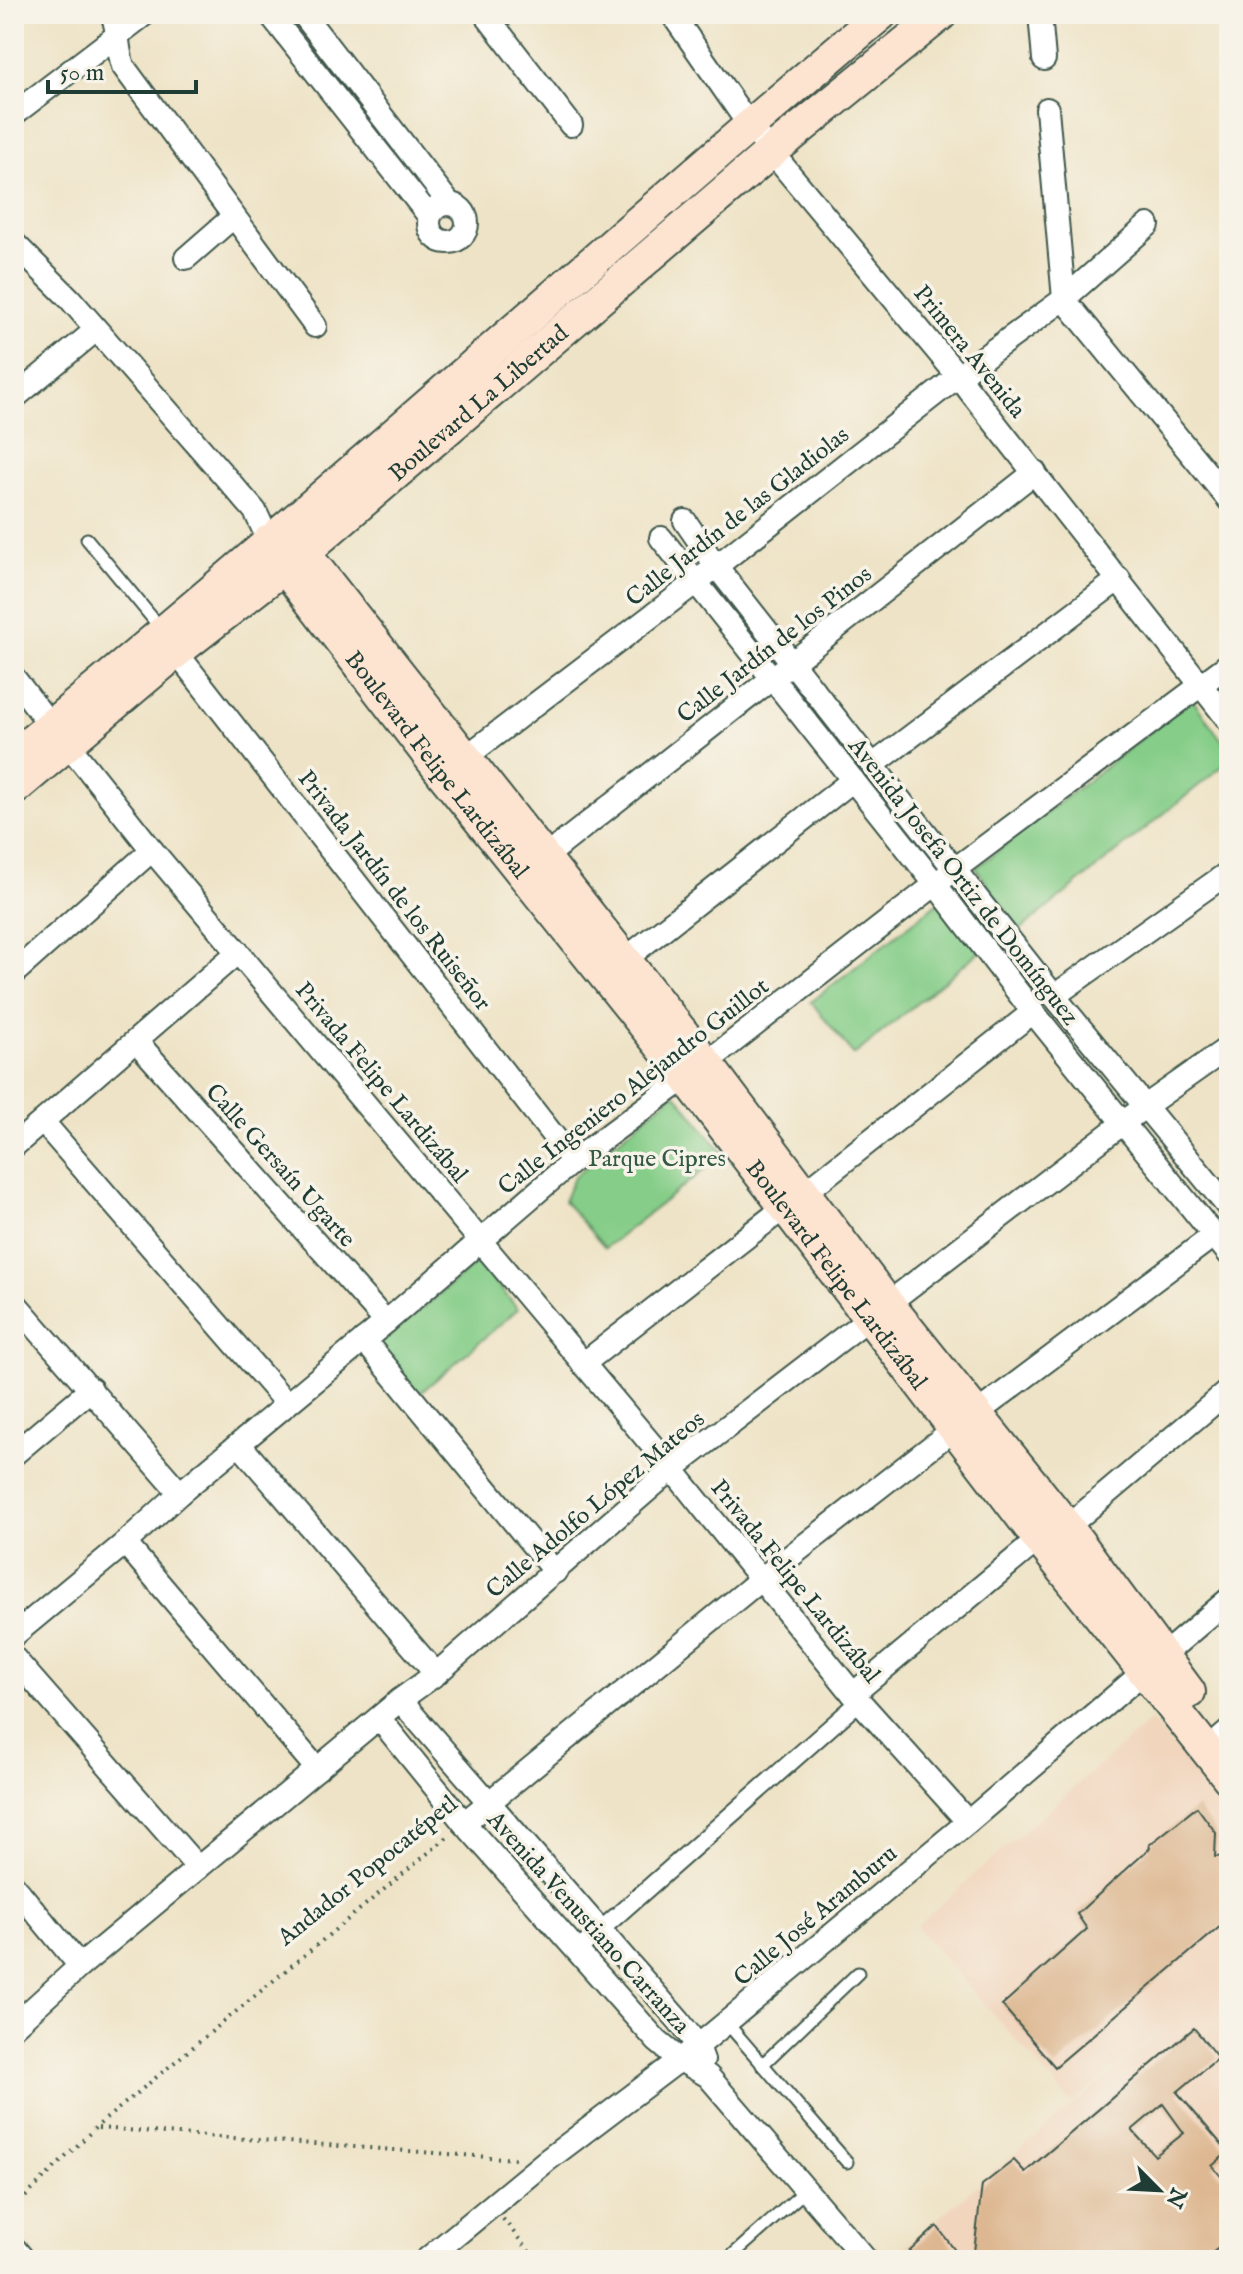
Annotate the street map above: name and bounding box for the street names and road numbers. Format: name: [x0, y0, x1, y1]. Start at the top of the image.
street label: Primera Avenida: [906, 279, 1032, 425]
street label: Boulevard La Libertad: [383, 318, 575, 489]
street label: Calle Jardín de las Gladiolas: [620, 420, 856, 614]
street label: Calle Jardín de los Pinos: [671, 559, 879, 731]
street label: Boulevard Felipe Lardizábal: [337, 645, 535, 886]
street label: Avenida Josefa Ortiz de Domínguez: [840, 731, 1085, 1032]
street label: Privada Jardín de los Ruiseñor: [290, 764, 498, 1018]
street label: Calle Ingeniero Alejandro Guillot: [492, 972, 776, 1203]
street label: Privada Felipe Lardizábal: [288, 976, 474, 1190]
street label: Calle Gersaín Ugarte: [198, 1078, 362, 1254]
street label: Boulevard Felipe Lardizábal: [738, 1154, 934, 1397]
street label: Calle Adolfo López Mateos: [480, 1405, 712, 1606]
street label: Privada Felipe Lardizábal: [703, 1474, 887, 1690]
street label: Andador Popocatépetl: [271, 1789, 465, 1954]
street label: Avenida Venustiano Carranza: [479, 1804, 697, 2041]
street label: Calle José Aramburu: [728, 1839, 904, 1994]

